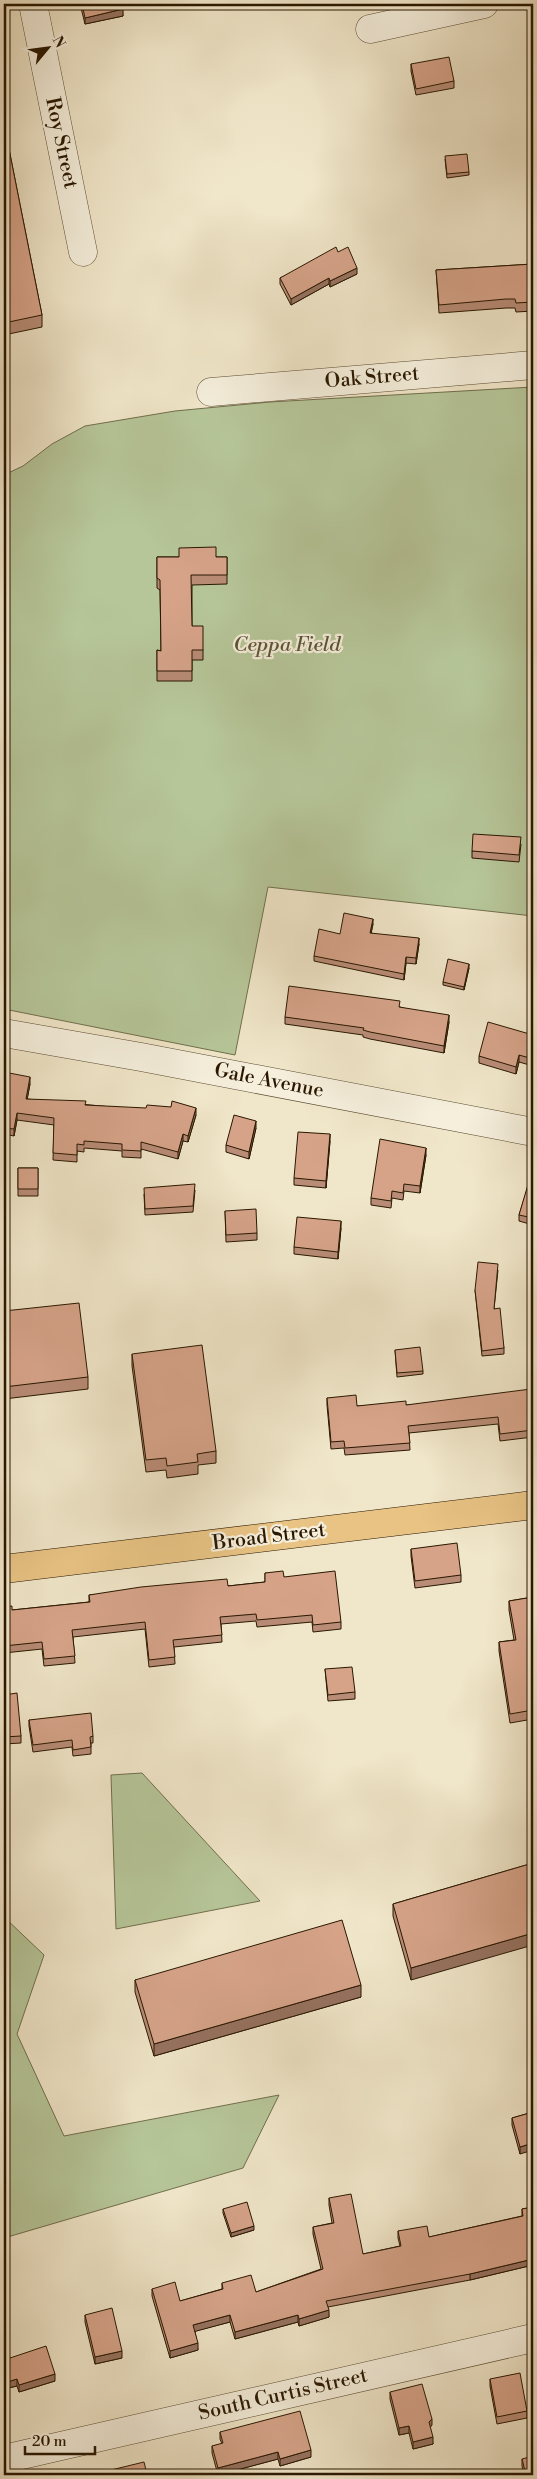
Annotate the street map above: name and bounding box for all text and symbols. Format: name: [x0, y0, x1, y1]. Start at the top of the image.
north arrow: [22, 22, 72, 72]
text: N: [48, 33, 69, 51]
street label: Roy Street: [39, 95, 83, 191]
street label: Oak Street: [324, 361, 420, 395]
park label: Ceppa Field: [234, 633, 341, 658]
street label: Gale Avenue: [212, 1058, 326, 1104]
street label: Broad Street: [210, 1518, 327, 1556]
street label: South Curtis Street: [196, 2363, 370, 2427]
scale bar: [25, 2424, 95, 2456]
text: 20 m: [32, 2432, 67, 2451]

